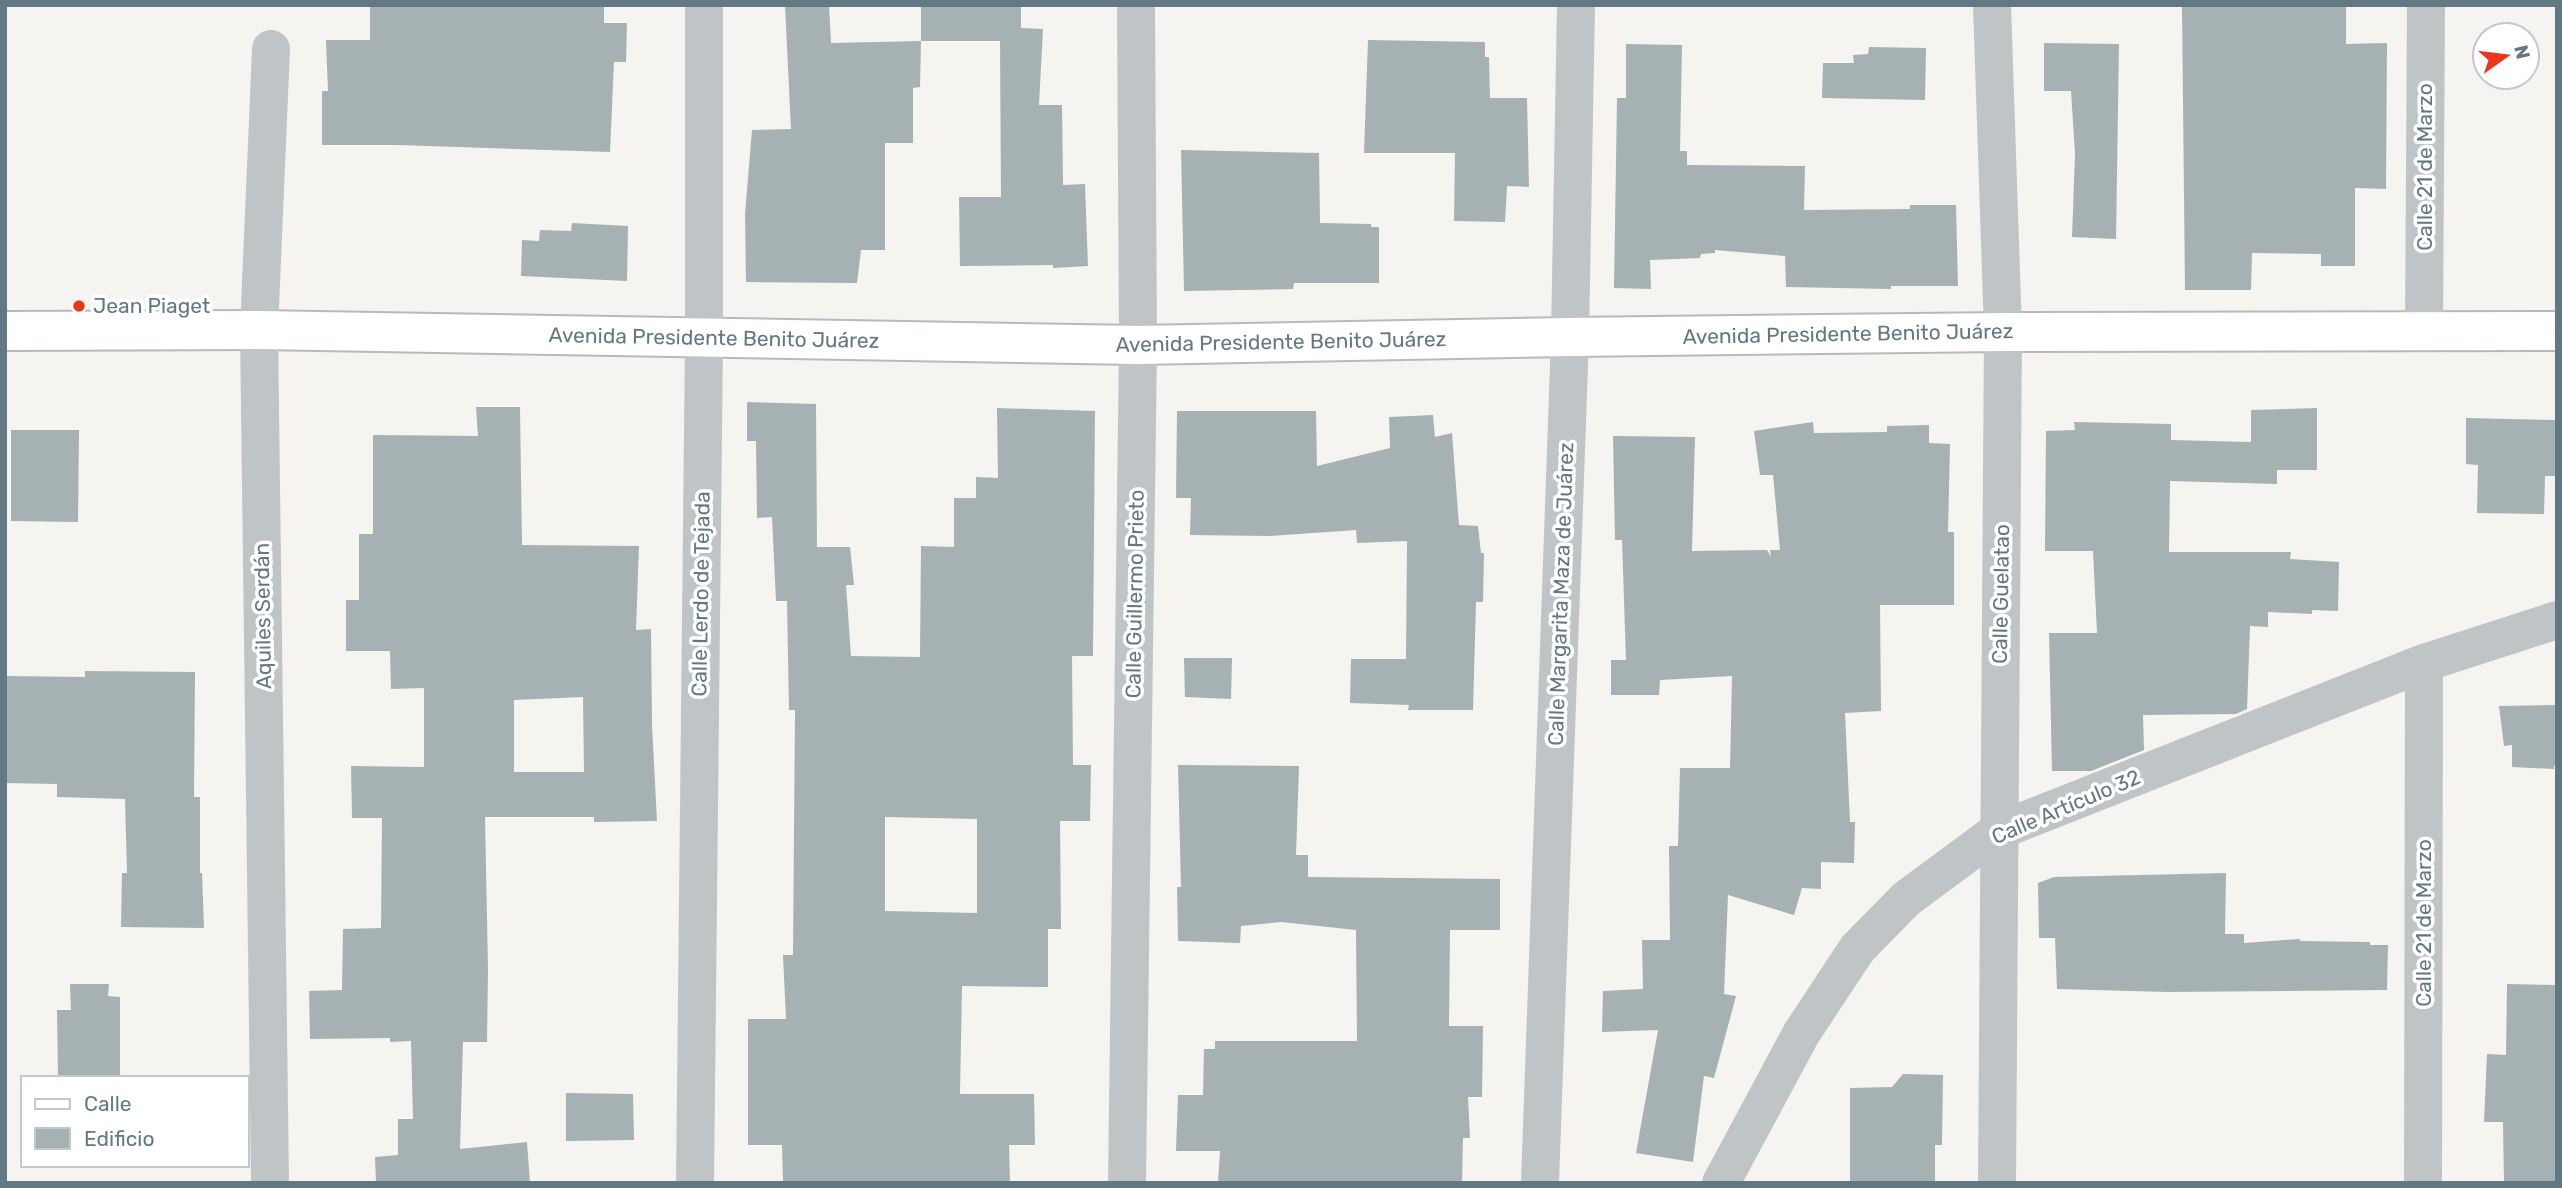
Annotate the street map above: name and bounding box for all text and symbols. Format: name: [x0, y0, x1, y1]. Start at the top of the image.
north arrow: [2471, 21, 2541, 91]
text: N: [2509, 43, 2535, 61]
street label: Calle 21 de Marzo: [2412, 83, 2437, 251]
place label: Jean Piaget: [93, 293, 210, 318]
marker: Jean Piaget: [71, 298, 87, 314]
street label: Avenida Presidente Benito Juárez: [1682, 318, 2014, 349]
street label: Avenida Presidente Benito Juárez: [548, 322, 880, 353]
street label: Avenida Presidente Benito Juárez: [1115, 326, 1447, 357]
street label: Calle Margarita Maza de Juárez: [1543, 442, 1578, 746]
street label: Calle Guillermo Prieto: [1120, 489, 1149, 699]
street label: Calle Lerdo de Tejada: [686, 491, 715, 697]
street label: Calle Guelatao: [1987, 524, 2014, 664]
street label: Aquiles Serdán: [249, 543, 276, 689]
street label: Calle Artículo 32: [1988, 764, 2144, 849]
street label: Calle 21 de Marzo: [2411, 839, 2436, 1007]
legend: [21, 1076, 248, 1167]
text: Calle: [84, 1091, 132, 1116]
text: Edificio: [84, 1126, 154, 1151]

